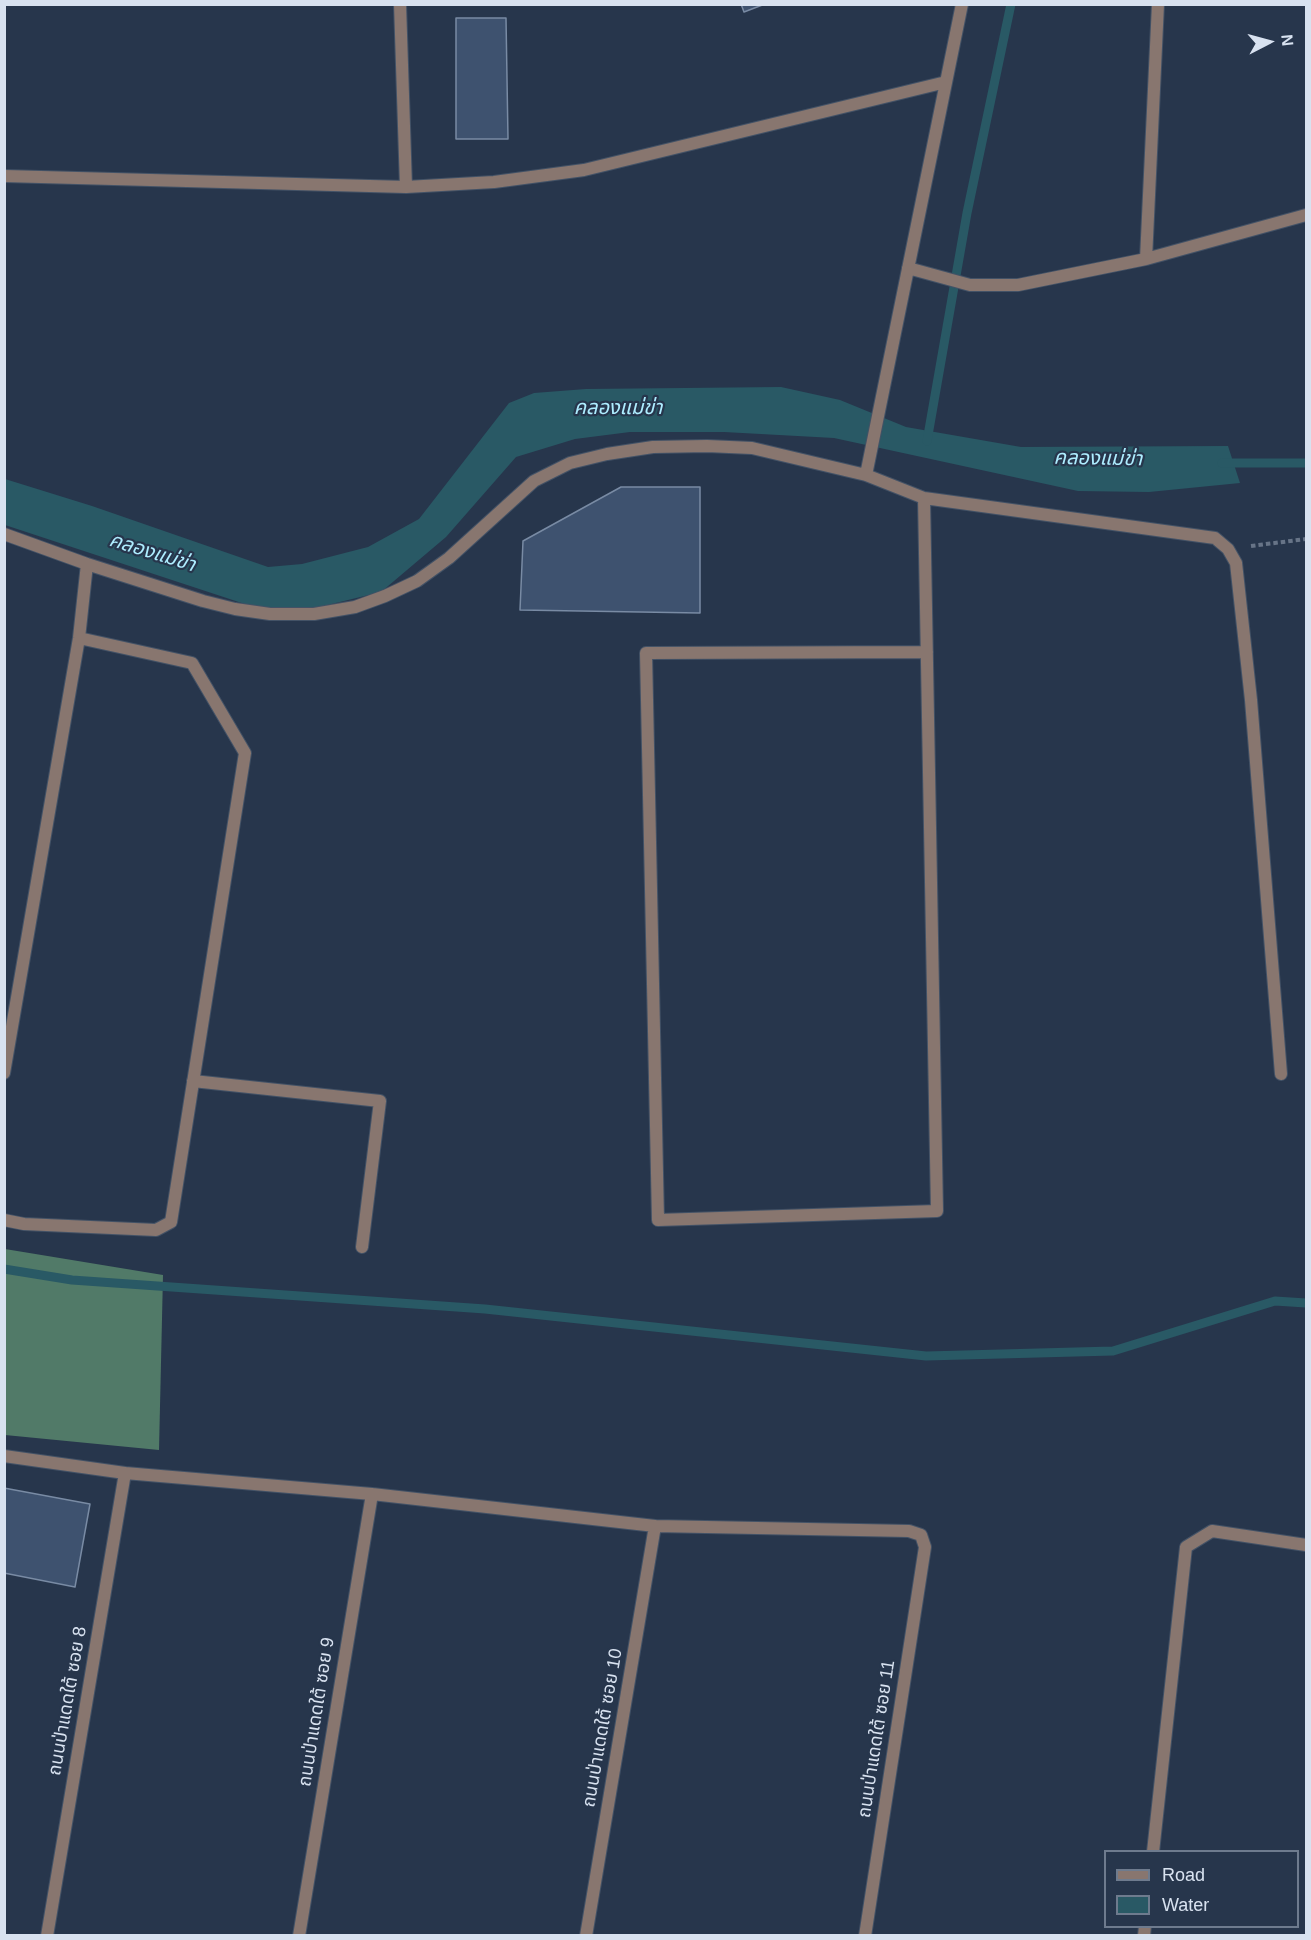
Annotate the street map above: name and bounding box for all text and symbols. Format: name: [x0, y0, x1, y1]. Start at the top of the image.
north arrow: [1239, 12, 1299, 72]
text: N: [1278, 33, 1296, 47]
water label: คลองแม่ข่า: [574, 396, 662, 420]
water label: คลองแม่ข่า: [1053, 446, 1143, 472]
water label: คลองแม่ข่า: [106, 529, 198, 577]
street label: ถนนป่าแดดใต้ ซอย 8: [44, 1625, 92, 1777]
street label: ถนนป่าแดดใต้ ซอย 9: [295, 1636, 339, 1788]
street label: ถนนป่าแดดใต้ ซอย 10: [578, 1647, 628, 1809]
street label: ถนนป่าแดดใต้ ซอย 11: [854, 1659, 900, 1819]
legend: [1104, 1850, 1299, 1928]
text: Road: [1162, 1865, 1205, 1885]
text: Water: [1162, 1895, 1209, 1915]

